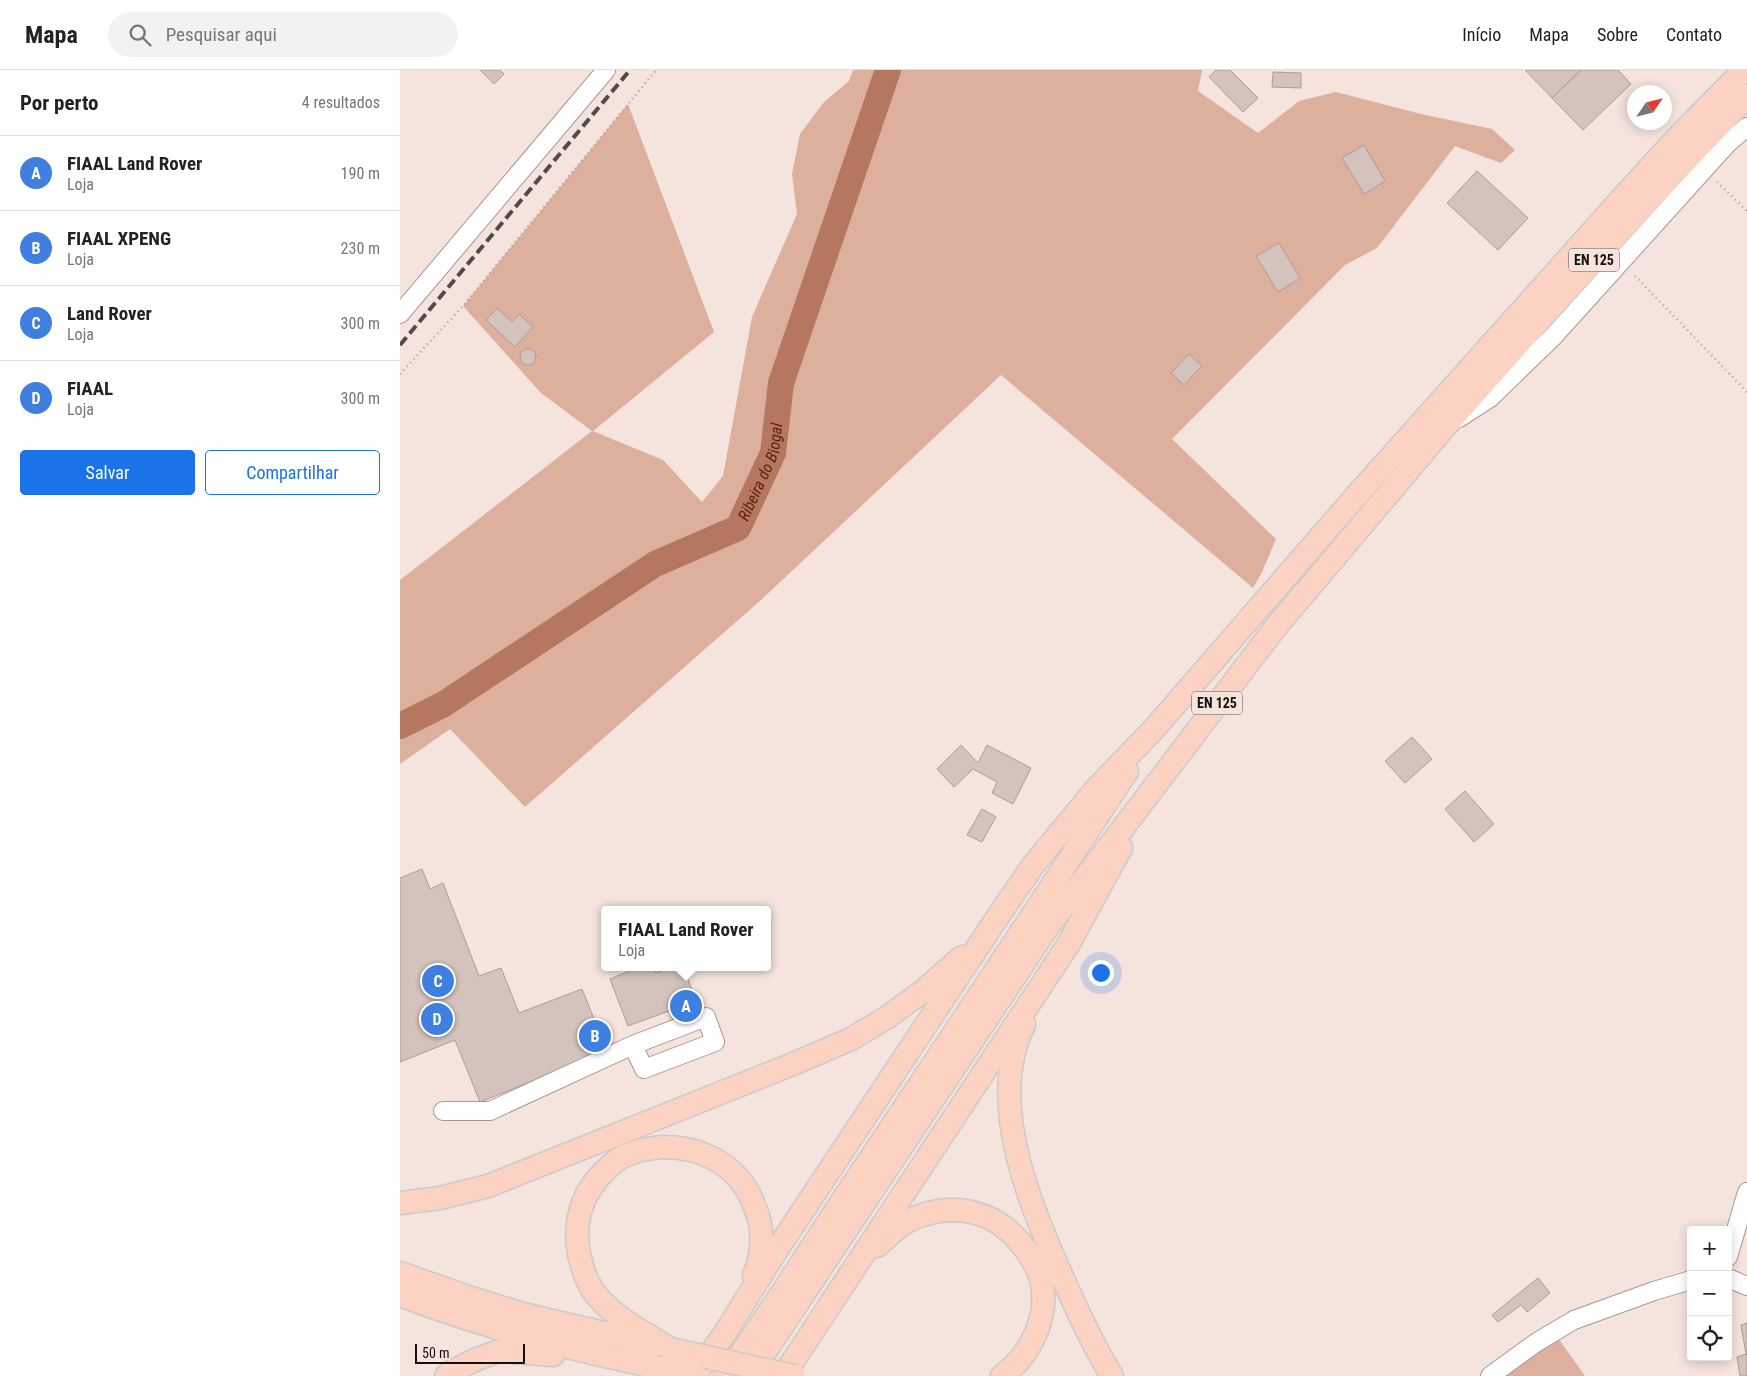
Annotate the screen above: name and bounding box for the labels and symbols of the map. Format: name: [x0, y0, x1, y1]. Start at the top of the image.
north arrow: [1627, 85, 1672, 130]
road number: EN 125: [1569, 248, 1619, 272]
water label: Ribeira do Biogal: [733, 422, 786, 523]
road number: EN 125: [1192, 692, 1242, 714]
your location: [1088, 960, 1114, 986]
pin: C: [422, 962, 454, 1000]
pin: A: [670, 987, 702, 1025]
pin: D: [421, 1000, 453, 1038]
pin: B: [579, 1017, 611, 1055]
scale bar: [415, 1341, 525, 1364]

